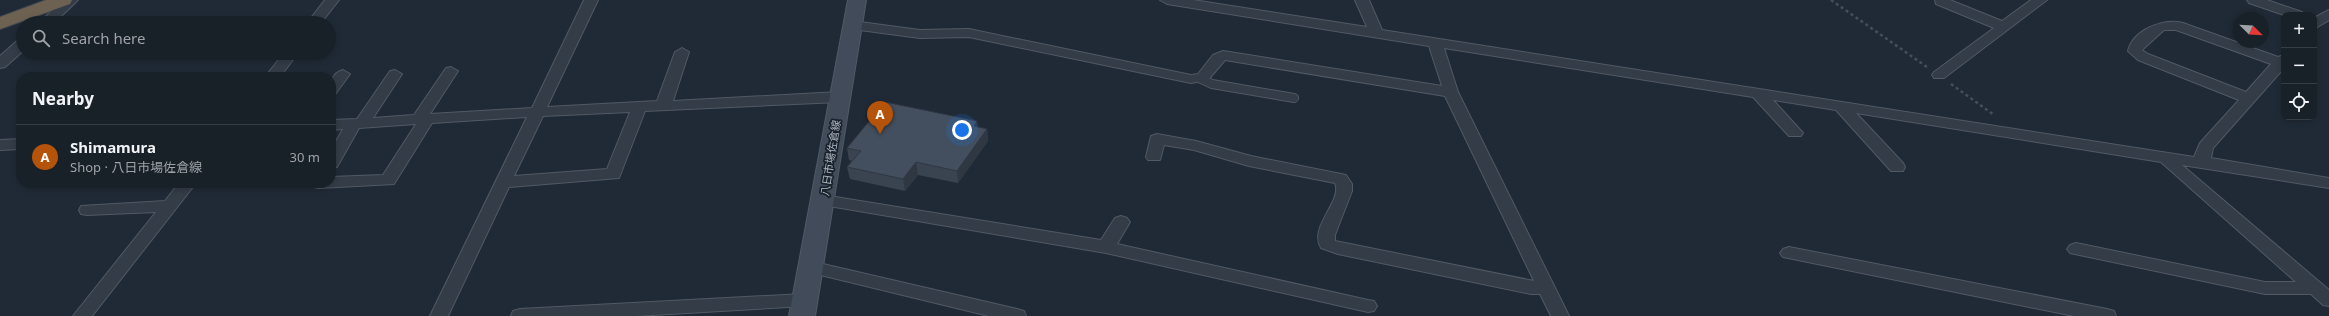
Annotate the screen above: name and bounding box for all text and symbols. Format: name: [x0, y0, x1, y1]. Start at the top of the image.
north arrow: [2233, 12, 2269, 48]
map controls: [2281, 12, 2317, 120]
button: +: [2281, 12, 2317, 48]
search box: [16, 16, 336, 60]
icon: search: [30, 27, 52, 49]
text: Search here: [62, 28, 145, 48]
button: −: [2281, 48, 2317, 84]
button: locate: [2281, 84, 2317, 120]
text: Nearby: [32, 87, 94, 110]
pin: A: [867, 101, 893, 134]
street label: 八日市場佐倉線: [817, 119, 843, 197]
your location: [952, 120, 972, 140]
text: Shimamura: [70, 137, 156, 157]
text: A: [41, 148, 50, 166]
text: 30 m: [290, 148, 320, 166]
text: Shop · 八日市場佐倉線: [70, 158, 202, 176]

